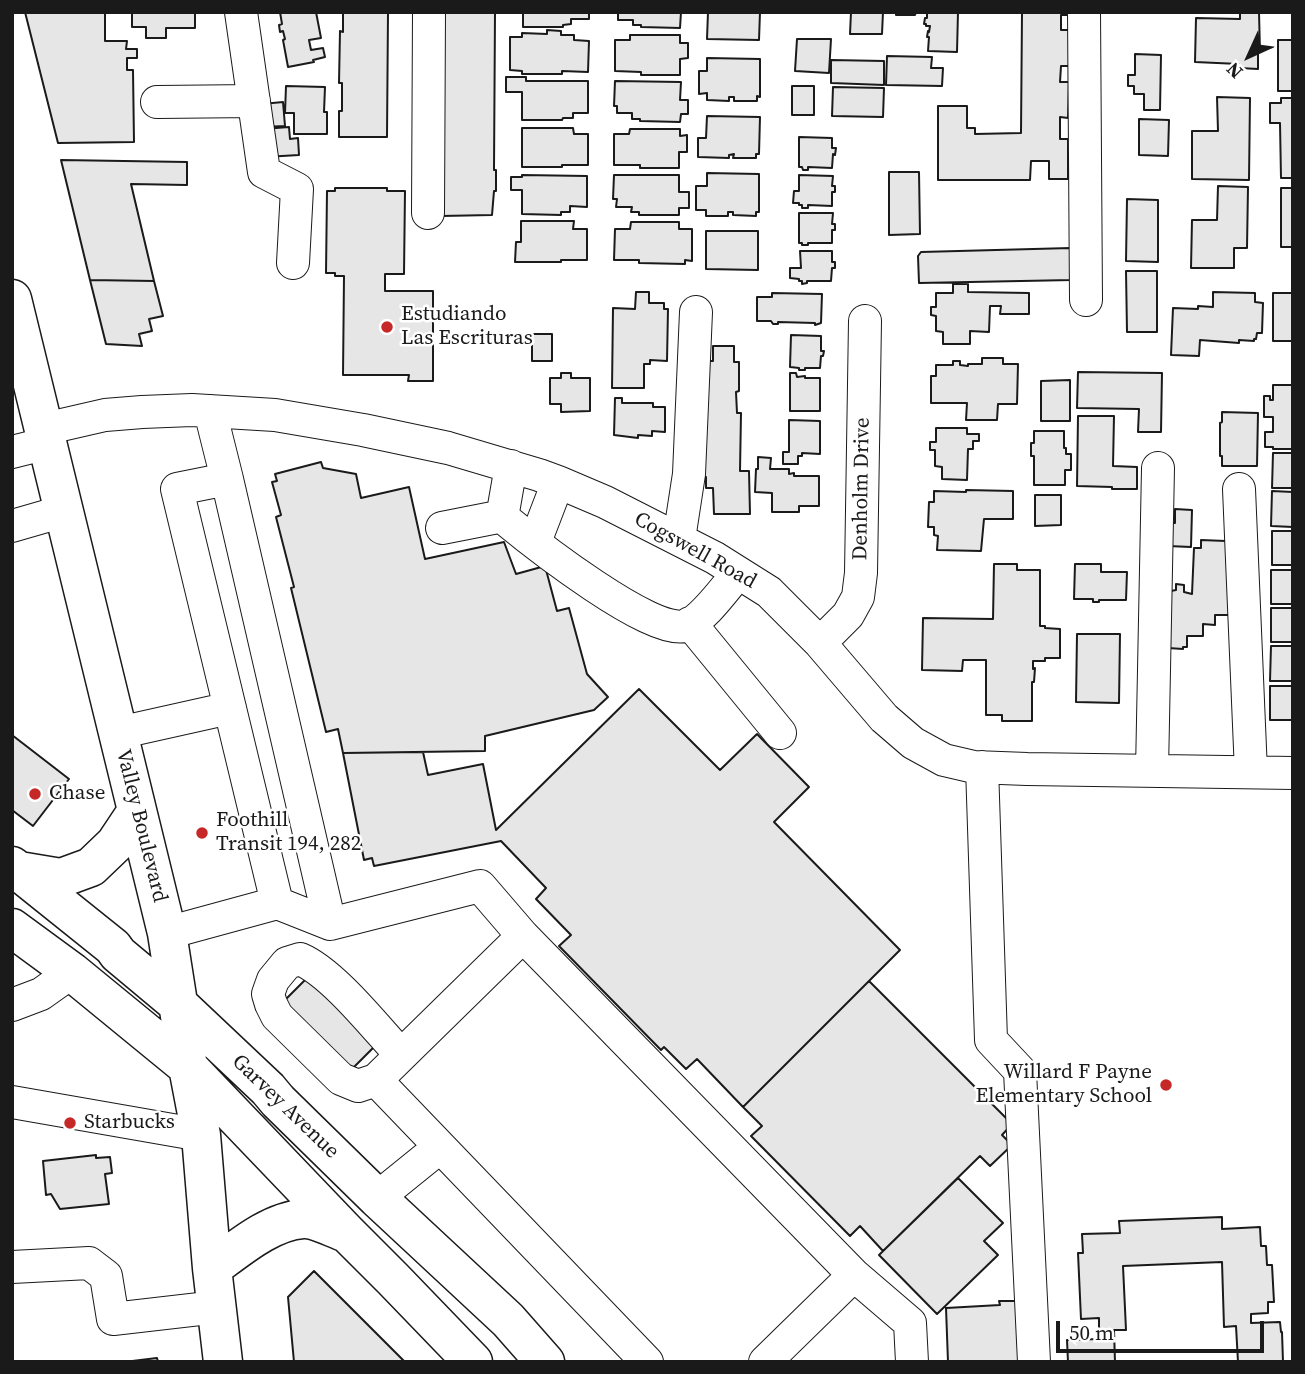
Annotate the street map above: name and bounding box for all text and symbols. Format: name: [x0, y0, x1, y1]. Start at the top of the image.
north arrow: [1214, 21, 1284, 91]
text: N: [1220, 57, 1248, 85]
place label: Estudiando Las Escrituras: [401, 302, 533, 352]
marker: Estudiando Las Escrituras: [379, 319, 395, 335]
street label: Denholm Drive: [848, 417, 876, 561]
street label: Cogswell Road: [629, 507, 761, 595]
street label: Valley Boulevard: [110, 747, 172, 905]
place label: Chase: [49, 781, 105, 807]
marker: Chase: [27, 786, 43, 802]
place label: Foothill Transit 194, 282: [216, 808, 361, 858]
marker: Foothill Transit 194, 282: [194, 825, 210, 841]
street label: Garvey Avenue: [226, 1050, 344, 1164]
place label: Willard F Payne Elementary School: [975, 1060, 1152, 1110]
marker: Willard F Payne Elementary School: [1158, 1077, 1174, 1093]
place label: Starbucks: [84, 1110, 175, 1136]
marker: Starbucks: [62, 1115, 78, 1131]
scale bar: [1060, 1308, 1268, 1352]
text: 50 m: [1069, 1318, 1114, 1347]

